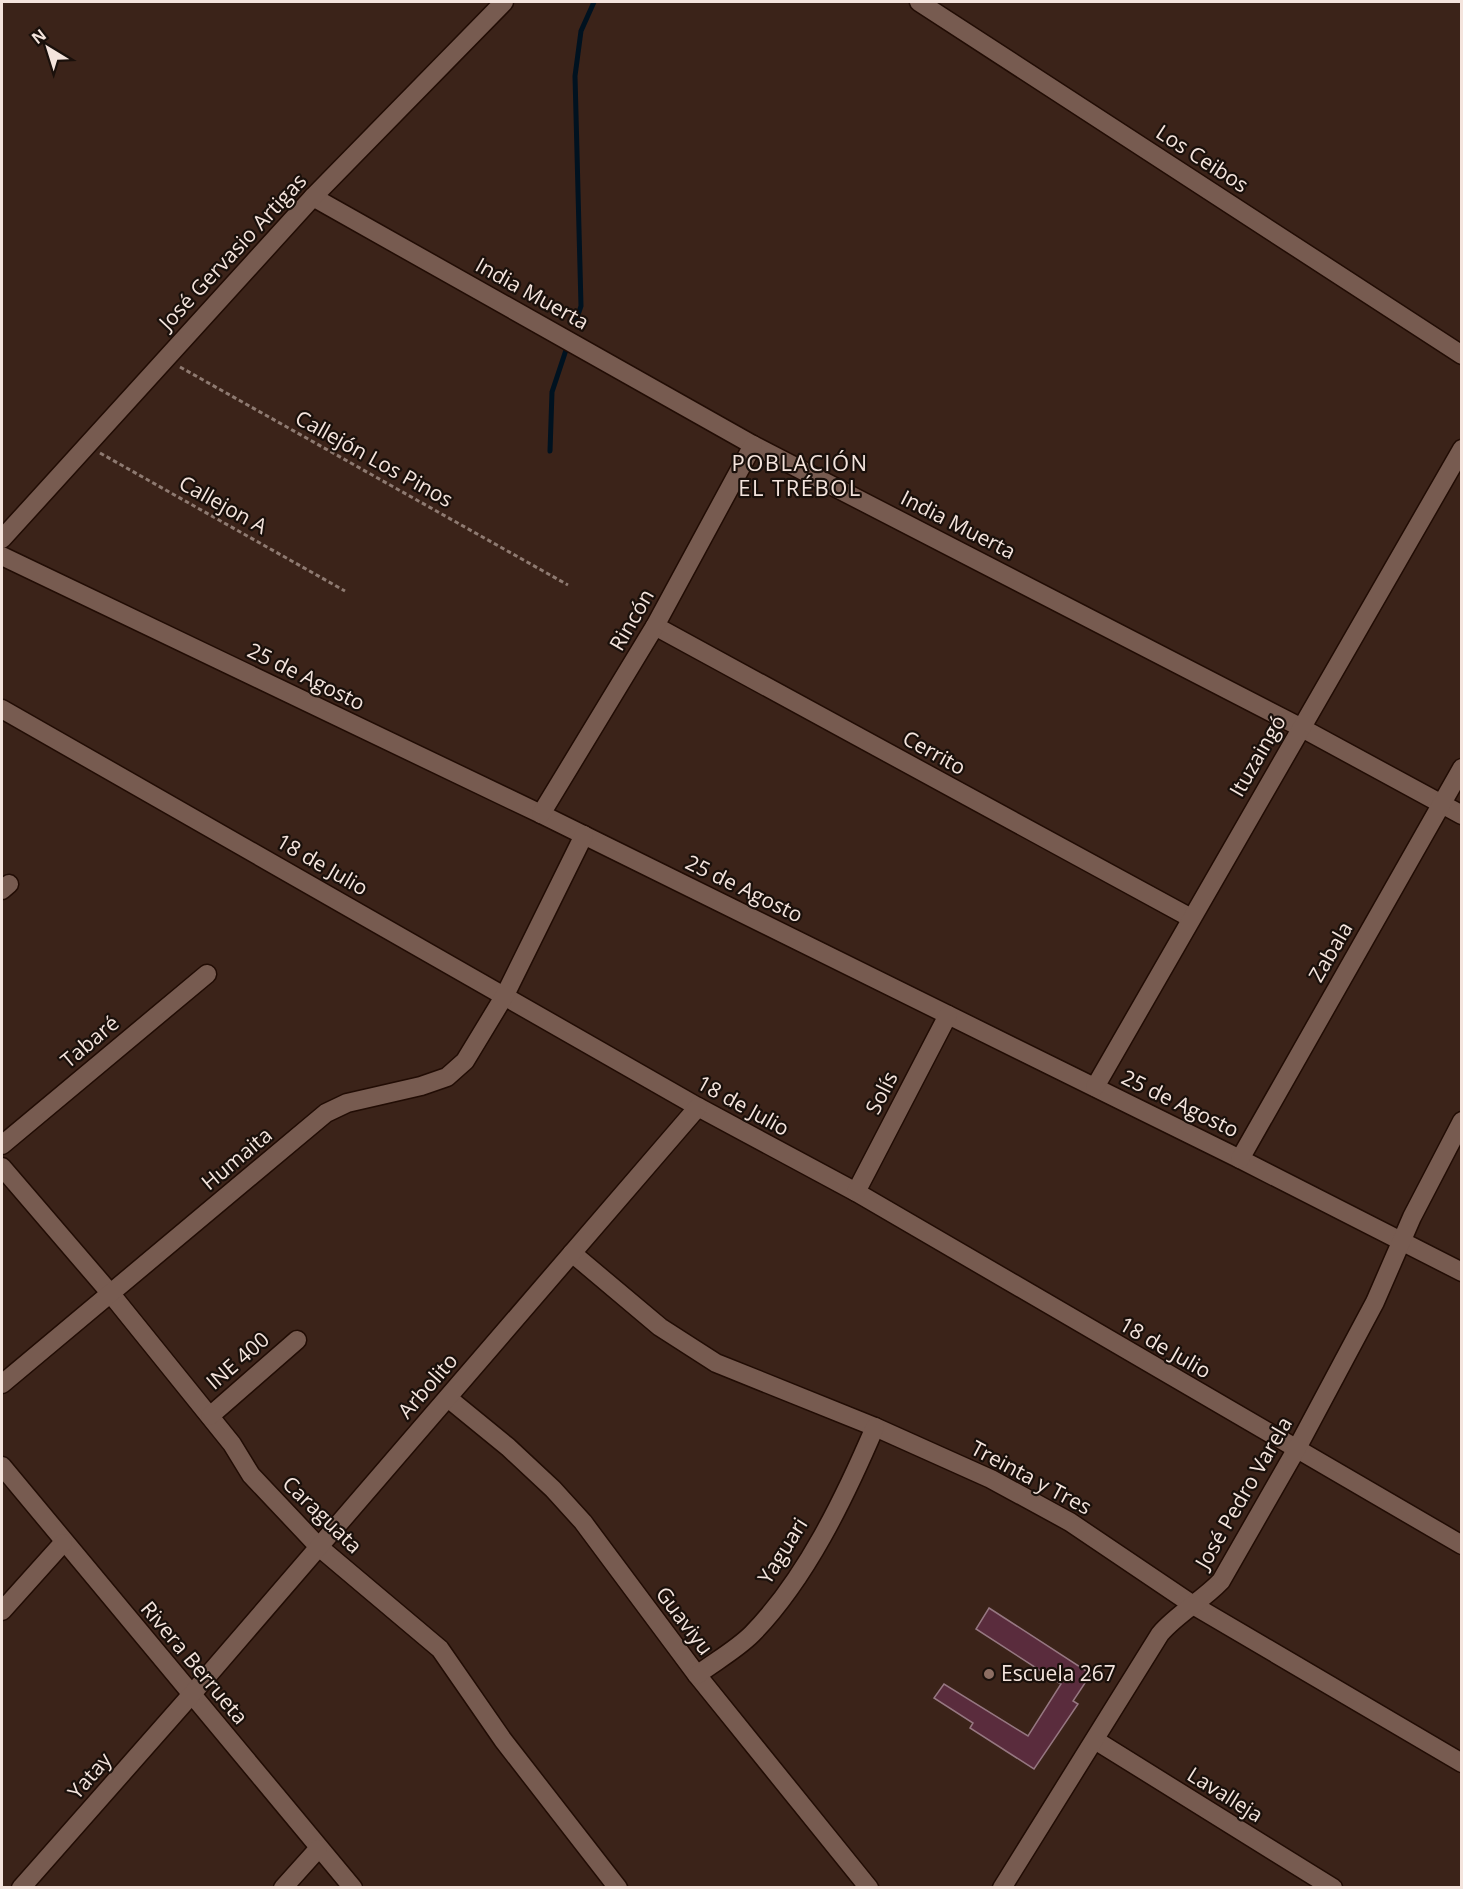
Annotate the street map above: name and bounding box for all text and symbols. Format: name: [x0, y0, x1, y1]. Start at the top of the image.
north arrow: [18, 18, 78, 78]
text: N: [27, 24, 51, 49]
street label: Los Ceibos: [1151, 118, 1254, 198]
street label: José Gervasio Artigas: [151, 167, 312, 337]
street label: India Muerta: [471, 251, 594, 336]
street label: Callejón Los Pinos: [291, 403, 458, 513]
district label: POBLACIÓN EL TRÉBOL: [731, 447, 869, 502]
street label: Callejon A: [174, 468, 273, 540]
street label: India Muerta: [896, 483, 1021, 565]
street label: Rincón: [602, 584, 660, 655]
street label: 25 de Agosto: [243, 636, 370, 717]
street label: Ituzaingó: [1223, 710, 1292, 801]
street label: Cerrito: [898, 723, 971, 781]
street label: 18 de Julio: [272, 827, 373, 902]
street label: 25 de Agosto: [681, 848, 808, 929]
street label: Zabala: [1302, 916, 1359, 987]
street label: Tabaré: [54, 1009, 124, 1074]
street label: 25 de Agosto: [1117, 1063, 1244, 1144]
street label: Solís: [858, 1066, 904, 1119]
street label: 18 de Julio: [692, 1068, 795, 1142]
street label: Humaita: [195, 1121, 278, 1196]
street label: 18 de Julio: [1115, 1310, 1216, 1385]
street label: INE 400: [200, 1325, 275, 1395]
street label: Arbolito: [391, 1347, 463, 1424]
street label: José Pedro Varela: [1187, 1411, 1298, 1575]
street label: Treinta y Tres: [966, 1434, 1097, 1521]
street label: Caraguata: [277, 1469, 368, 1559]
street label: Yaguari: [751, 1512, 813, 1589]
street label: Guaviyu: [650, 1580, 720, 1660]
street label: Rivera Berrueta: [135, 1595, 255, 1730]
place label: Escuela 267: [1001, 1659, 1116, 1687]
marker: Escuela 267: [982, 1667, 996, 1681]
street label: Yatay: [61, 1746, 118, 1805]
street label: Lavalleja: [1182, 1760, 1269, 1828]

